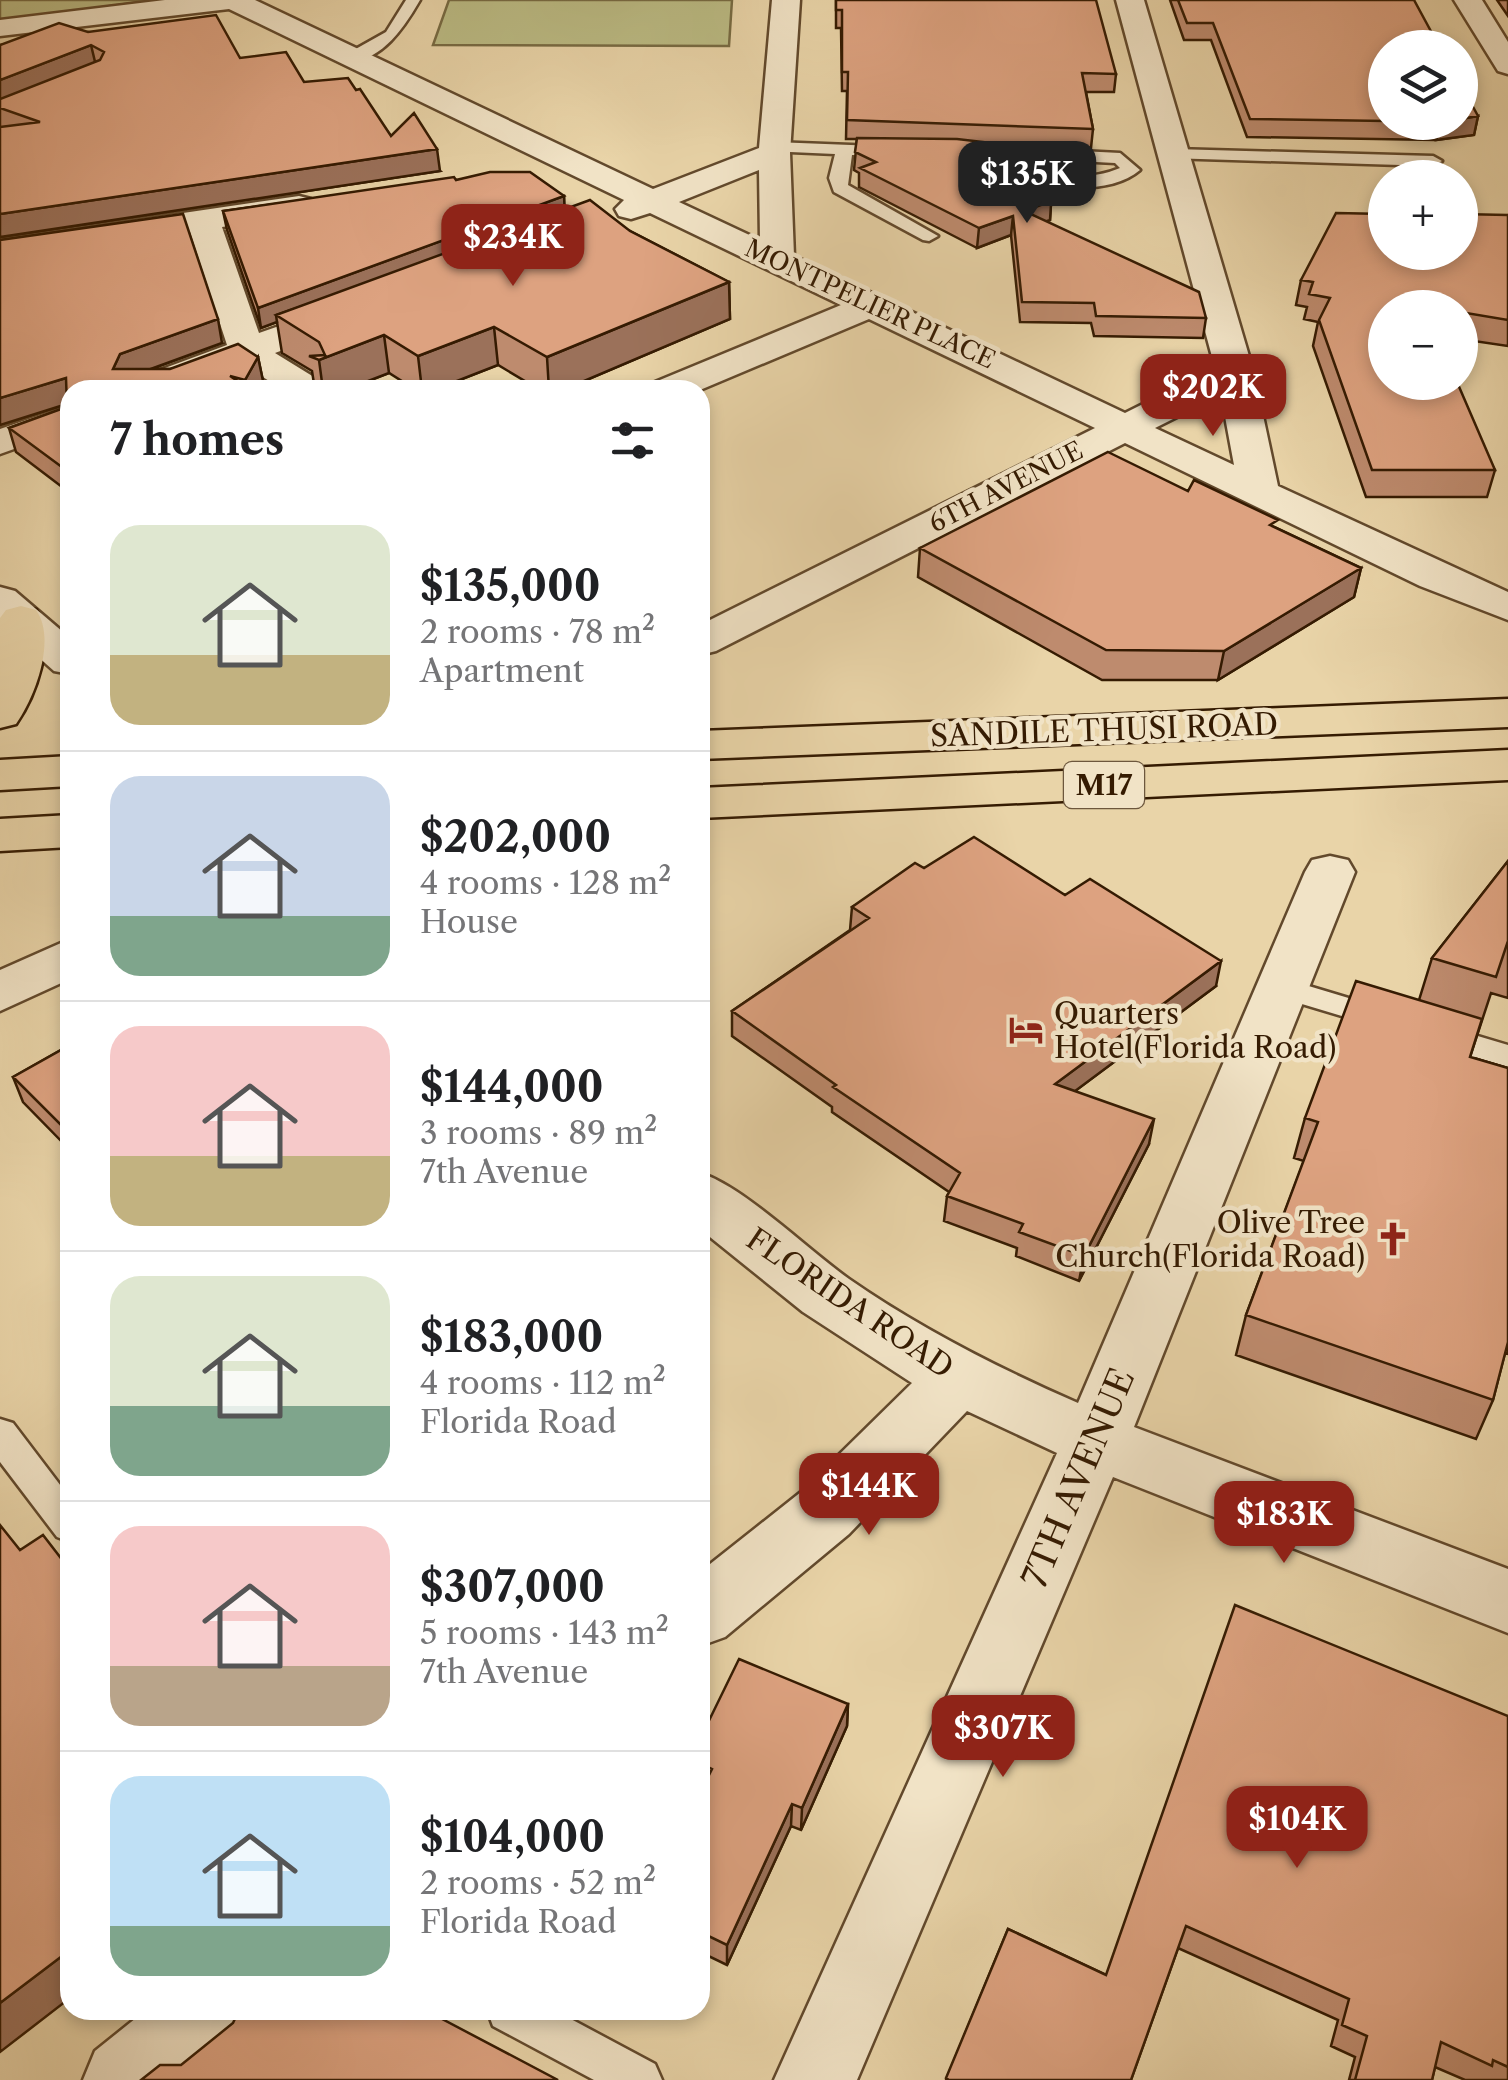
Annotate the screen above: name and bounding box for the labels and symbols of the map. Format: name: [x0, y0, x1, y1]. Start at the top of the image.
pin: $135K: [957, 141, 1097, 226]
pin: $234K: [443, 204, 583, 289]
street label: MONTPELIER PLACE: [740, 232, 1000, 376]
pin: $202K: [1143, 354, 1283, 439]
street label: 6TH AVENUE: [924, 435, 1088, 539]
street label: SANDILE THUSI ROAD: [930, 705, 1278, 755]
road number: M17: [1064, 762, 1144, 808]
place label: Quarters Hotel(Florida Road): [1054, 995, 1336, 1066]
hotel icon: Quarters Hotel(Florida Road): [1007, 1011, 1045, 1049]
place label: Olive Tree Church(Florida Road): [1055, 1204, 1365, 1275]
street label: FLORIDA ROAD: [740, 1220, 960, 1386]
church icon: Olive Tree Church(Florida Road): [1374, 1220, 1412, 1258]
street label: 7TH AVENUE: [1013, 1362, 1143, 1594]
pin: $144K: [799, 1453, 939, 1538]
pin: $183K: [1214, 1481, 1354, 1566]
pin: $307K: [933, 1695, 1073, 1780]
pin: $104K: [1227, 1786, 1367, 1871]

